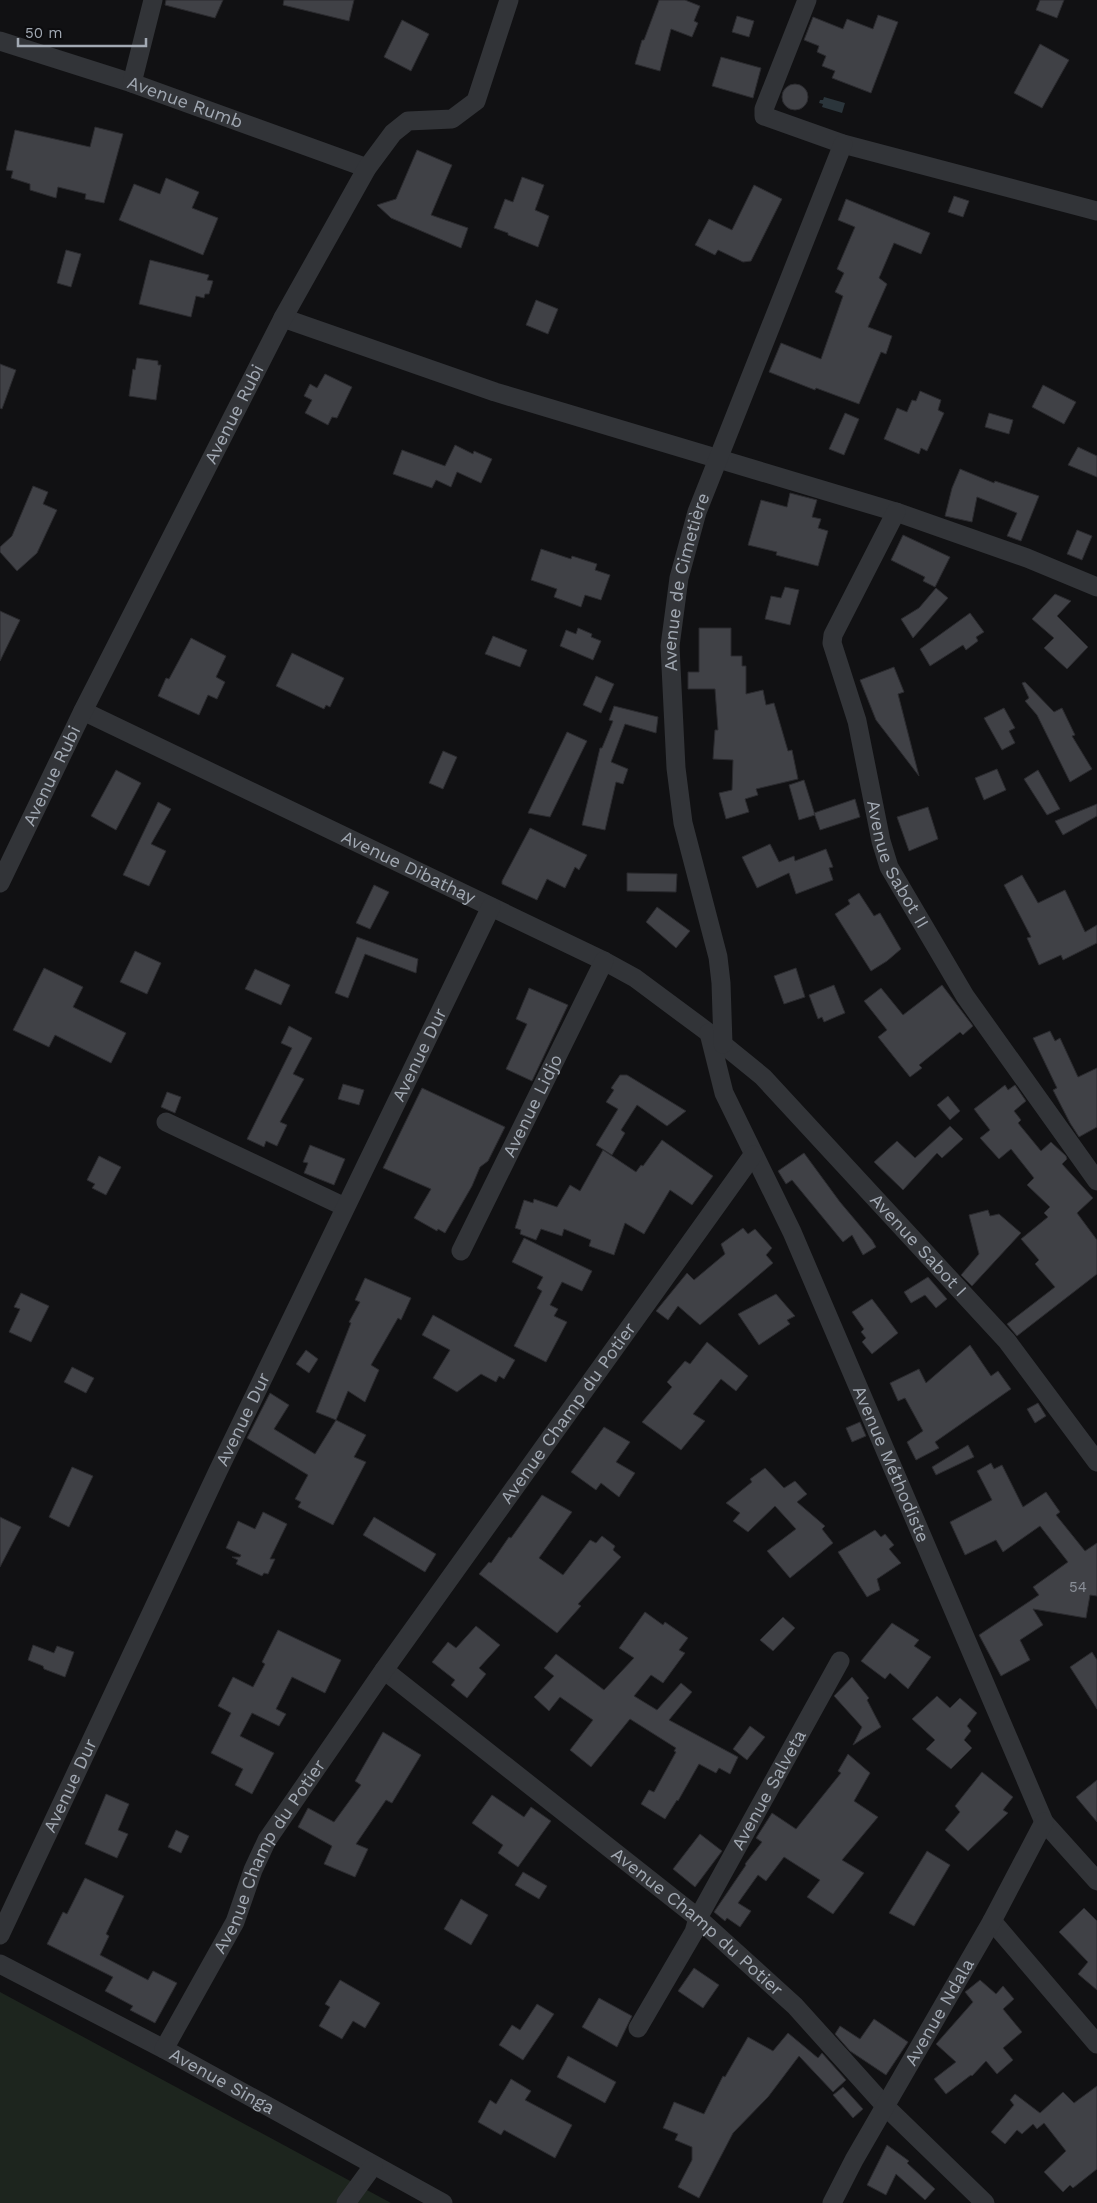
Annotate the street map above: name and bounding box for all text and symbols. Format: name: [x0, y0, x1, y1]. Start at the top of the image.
scale bar: [18, 15, 145, 47]
text: 50 m: [25, 24, 62, 42]
street label: Avenue Rumb: [125, 71, 246, 132]
street label: Avenue Rubi: [200, 361, 268, 467]
street label: Avenue de Cimetière: [658, 489, 714, 672]
street label: Avenue Rubi: [18, 722, 84, 829]
street label: Avenue Sabot II: [863, 798, 934, 932]
street label: Avenue Dibathay: [338, 826, 480, 908]
street label: Avenue Dur: [387, 1004, 451, 1105]
street label: Avenue Lidjo: [498, 1050, 566, 1160]
street label: Avenue Sabot I: [866, 1189, 971, 1301]
street label: Avenue Champ du Potier: [496, 1318, 640, 1508]
street label: Avenue Dur: [211, 1369, 274, 1469]
street label: Avenue Méthodiste: [849, 1382, 934, 1545]
house number: 54: [1069, 1578, 1087, 1596]
street label: Avenue Salveta: [727, 1726, 810, 1853]
street label: Avenue Dur: [39, 1735, 101, 1836]
street label: Avenue Champ du Potier: [208, 1755, 329, 1957]
street label: Avenue Champ du Potier: [608, 1843, 788, 2000]
street label: Avenue Ndala: [900, 1955, 978, 2069]
street label: Avenue Singa: [166, 2043, 279, 2118]

